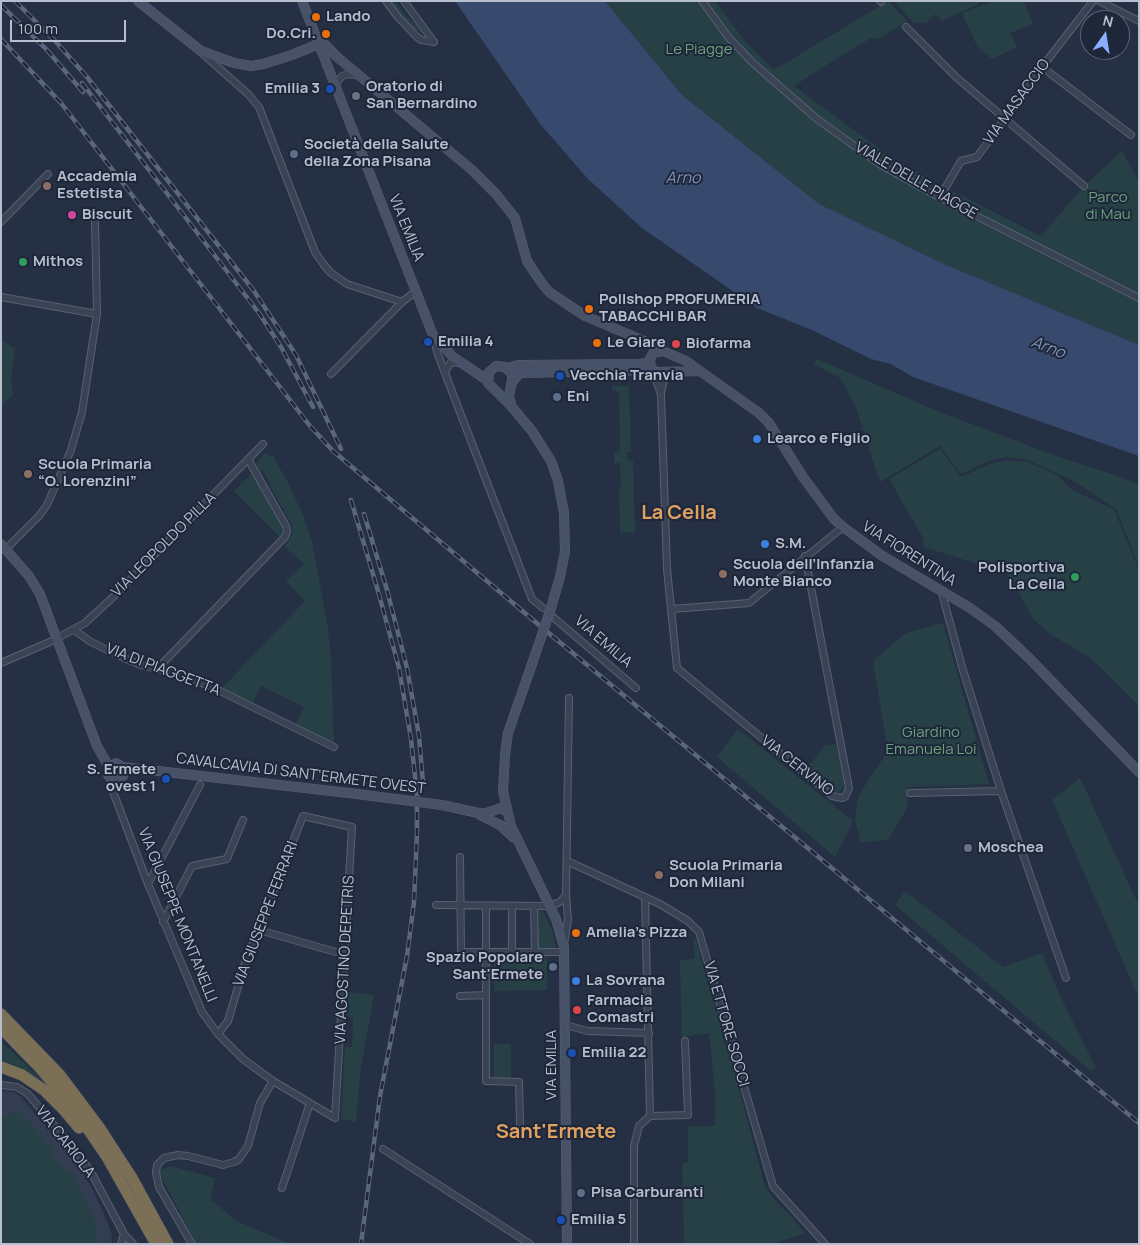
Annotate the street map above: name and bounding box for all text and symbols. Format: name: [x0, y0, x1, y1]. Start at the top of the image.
place label: Lando: [326, 8, 370, 26]
scale bar: [12, 10, 129, 42]
north arrow: [1080, 10, 1130, 60]
text: N: [1101, 10, 1115, 31]
marker: Lando: [310, 11, 322, 23]
text: 100 m: [18, 18, 58, 39]
place label: Do.Cri.: [266, 25, 316, 43]
marker: Do.Cri.: [320, 28, 332, 40]
park label: Le Piagge: [666, 41, 732, 59]
street label: VIA MASACCIO: [980, 56, 1054, 148]
place label: Oratorio di San Bernardino: [366, 78, 477, 113]
place label: Emilia 3: [265, 80, 320, 98]
marker: Emilia 3: [324, 83, 336, 95]
marker: Oratorio di San Bernardino: [350, 90, 362, 102]
place label: Società della Salute della Zona Pisana: [304, 136, 448, 171]
street label: VIALE DELLE PIAGGE: [852, 139, 980, 223]
marker: Società della Salute della Zona Pisana: [288, 148, 300, 160]
place label: Accademia Estetista: [57, 168, 137, 203]
water label: Arno: [666, 169, 700, 189]
marker: Accademia Estetista: [41, 180, 53, 192]
park label: Parco di Mau: [1085, 189, 1131, 224]
street label: VIA EMILIA: [384, 192, 428, 264]
place label: Biscuit: [82, 206, 133, 224]
marker: Biscuit: [66, 209, 78, 221]
place label: Mithos: [33, 253, 83, 271]
marker: Mithos: [17, 256, 29, 268]
place label: Pollshop PROFUMERIA TABACCHI BAR: [599, 291, 760, 326]
marker: Pollshop PROFUMERIA TABACCHI BAR: [583, 303, 595, 315]
place label: Emilia 4: [438, 333, 494, 351]
water label: Arno: [1028, 333, 1068, 363]
place label: Le Giare: [607, 334, 666, 352]
place label: Biofarma: [686, 335, 751, 353]
marker: Emilia 4: [422, 336, 434, 348]
marker: Le Giare: [591, 337, 603, 349]
marker: Biofarma: [670, 338, 682, 350]
place label: Vecchia Tranvia: [570, 367, 683, 385]
marker: Vecchia Tranvia: [554, 370, 566, 382]
place label: Eni: [567, 388, 589, 406]
marker: Eni: [551, 391, 563, 403]
place label: Learco e Figlio: [767, 430, 870, 448]
marker: Learco e Figlio: [751, 433, 763, 445]
place label: Scuola Primaria “O. Lorenzini”: [38, 456, 152, 491]
marker: Scuola Primaria “O. Lorenzini”: [22, 468, 34, 480]
street label: VIA LEOPOLDO PILLA: [108, 489, 220, 601]
district label: La Cella: [641, 501, 717, 525]
street label: VIA FIORENTINA: [859, 518, 959, 590]
place label: S.M.: [775, 535, 806, 553]
marker: S.M.: [759, 538, 771, 550]
place label: Scuola dell’Infanzia Monte Bianco: [733, 556, 874, 591]
place label: Polisportiva La Cella: [978, 559, 1065, 594]
marker: Scuola dell’Infanzia Monte Bianco: [717, 568, 729, 580]
marker: Polisportiva La Cella: [1069, 571, 1081, 583]
street label: VIA EMILIA: [571, 612, 635, 672]
street label: VIA DI PIAGGETTA: [103, 640, 223, 700]
park label: Giardino Emanuela Loi: [885, 724, 977, 759]
street label: VIA CERVINO: [757, 732, 837, 800]
street label: CAVALCAVIA DI SANT'ERMETE OVEST: [175, 750, 427, 798]
place label: S. Ermete ovest 1: [87, 761, 156, 796]
marker: S. Ermete ovest 1: [160, 773, 172, 785]
street label: VIA GIUSEPPE MONTANELLI: [134, 825, 220, 1005]
street label: VIA GIUSEPPE FERRARI: [230, 839, 302, 989]
place label: Moschea: [978, 839, 1044, 857]
marker: Moschea: [962, 842, 974, 854]
place label: Scuola Primaria Don Milani: [669, 857, 783, 892]
marker: Scuola Primaria Don Milani: [653, 869, 665, 881]
street label: VIA AGOSTINO DEPETRIS: [332, 875, 358, 1045]
place label: Amelia’s Pizza: [586, 924, 687, 942]
marker: Amelia’s Pizza: [570, 927, 582, 939]
place label: Spazio Popolare Sant'Ermete: [426, 949, 543, 984]
street label: VIA ETTORE SOCCI: [700, 959, 752, 1089]
marker: Spazio Popolare Sant'Ermete: [547, 961, 559, 973]
place label: La Sovrana: [586, 972, 665, 990]
marker: La Sovrana: [570, 975, 582, 987]
place label: Farmacia Comastri: [587, 992, 654, 1027]
marker: Farmacia Comastri: [571, 1004, 583, 1016]
street label: VIA EMILIA: [543, 1030, 561, 1100]
place label: Emilia 22: [582, 1044, 646, 1062]
marker: Emilia 22: [566, 1047, 578, 1059]
street label: VIA CARIOLA: [31, 1103, 99, 1181]
district label: Sant'Ermete: [496, 1120, 616, 1144]
place label: Pisa Carburanti: [591, 1184, 703, 1202]
marker: Pisa Carburanti: [575, 1187, 587, 1199]
place label: Emilia 5: [571, 1211, 626, 1229]
marker: Emilia 5: [555, 1214, 567, 1226]

